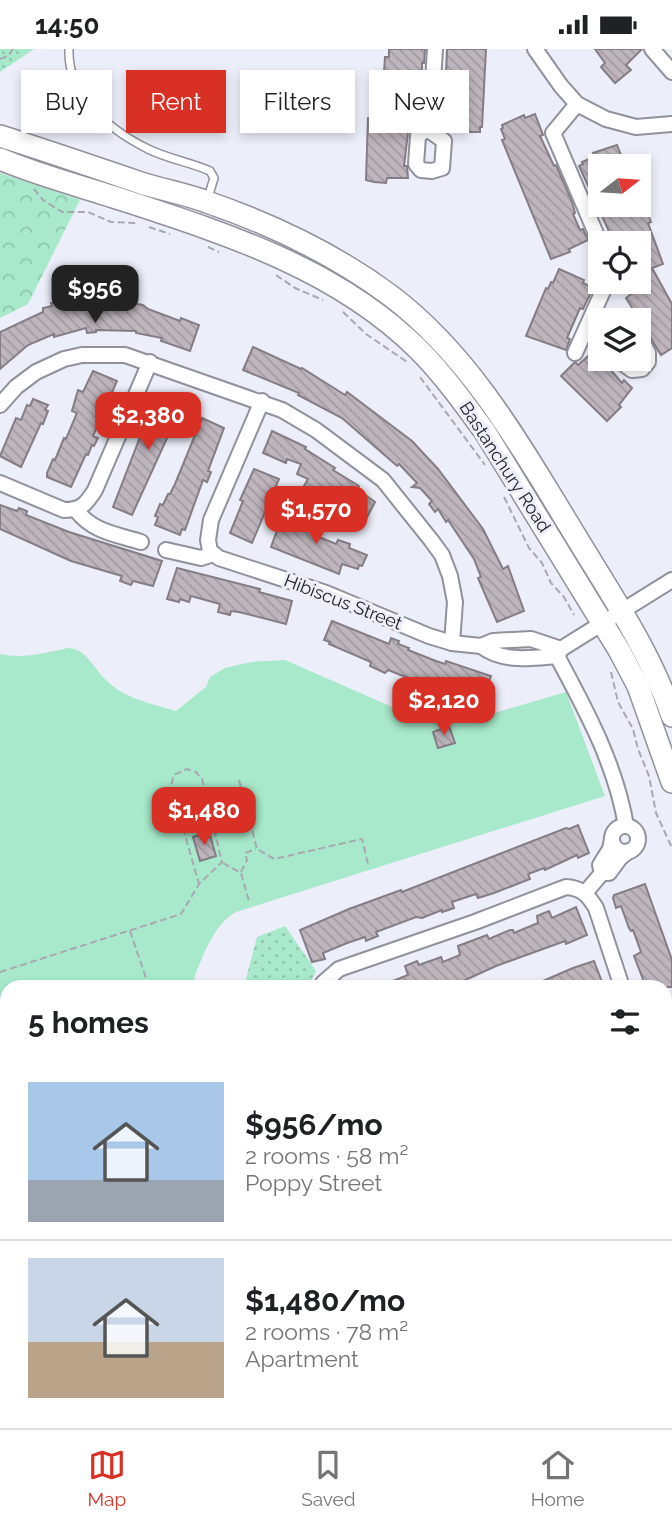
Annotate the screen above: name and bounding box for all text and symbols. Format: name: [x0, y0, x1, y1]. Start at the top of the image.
text: 14:50: [35, 10, 99, 40]
chip: Buy: [21, 70, 112, 133]
chip: Rent: [126, 70, 226, 133]
chip: Filters: [240, 70, 355, 133]
chip: New: [369, 70, 469, 133]
north arrow: [588, 154, 651, 217]
map controls: [588, 154, 651, 371]
button: locate: [588, 231, 651, 294]
pin: $956: [54, 265, 136, 325]
text: $956: [68, 274, 122, 301]
button: layers: [588, 308, 651, 371]
pin: $2,380: [91, 393, 205, 452]
street label: Bastanchury Road: [455, 398, 555, 536]
text: $2,380: [111, 401, 185, 428]
pin: $1,570: [259, 487, 373, 546]
text: $1,570: [280, 495, 352, 522]
street label: Hibiscus Street: [281, 569, 405, 634]
pin: $2,120: [387, 677, 501, 737]
text: $2,120: [408, 686, 480, 713]
pin: $1,480: [147, 787, 261, 847]
text: $1,480: [168, 796, 240, 823]
icon: filters: [606, 1003, 644, 1041]
text: 5 homes: [28, 1005, 149, 1040]
text: $956/mo: [245, 1107, 383, 1142]
icon: home: [84, 1110, 168, 1194]
text: 2 rooms · 58 m²: [245, 1142, 408, 1169]
text: Poppy Street: [245, 1169, 382, 1196]
text: $1,480/mo: [245, 1283, 405, 1318]
icon: home: [84, 1286, 168, 1370]
text: 2 rooms · 78 m²: [245, 1318, 408, 1345]
text: Apartment: [245, 1345, 359, 1372]
tab: Map: [88, 1446, 126, 1510]
tab: Saved: [301, 1446, 356, 1510]
tab: Home: [531, 1446, 584, 1510]

